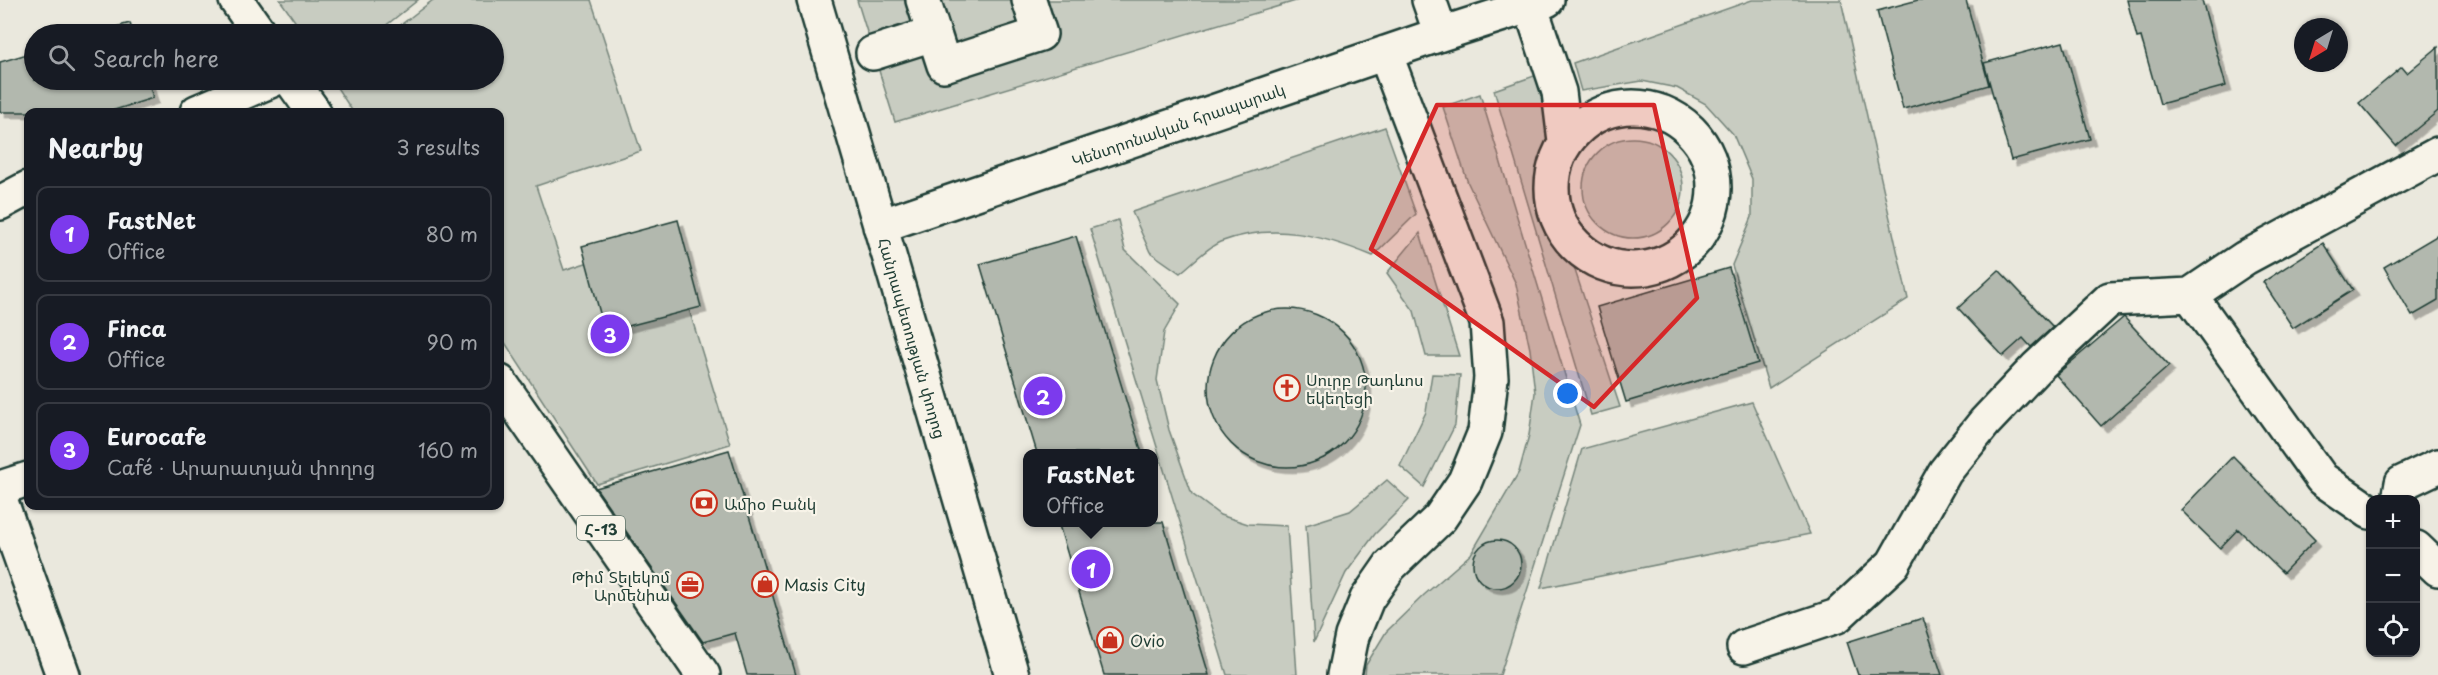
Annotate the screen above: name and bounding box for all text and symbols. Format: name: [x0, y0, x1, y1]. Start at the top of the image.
north arrow: [2294, 18, 2348, 72]
search box: [24, 24, 504, 90]
icon: search: [45, 41, 78, 74]
text: Search here: [93, 41, 219, 74]
street label: Կենտրոնական հրապարակ: [1068, 76, 1288, 172]
text: Nearby: [48, 128, 143, 167]
text: 3 results: [397, 132, 480, 162]
text: FastNet: [107, 203, 196, 236]
text: 1: [65, 219, 74, 249]
text: 80 m: [426, 219, 478, 249]
street label: Հանրապետության փողոց: [873, 235, 953, 441]
text: Office: [107, 236, 165, 266]
text: Finca: [107, 311, 166, 344]
pin: 3: [590, 312, 630, 356]
text: 2: [62, 327, 77, 357]
text: 90 m: [427, 327, 478, 357]
text: Office: [107, 344, 165, 374]
place label: Սուրբ Թադևոս եկեղեցի: [1306, 367, 1424, 409]
church icon: Սուրբ Թադևոս եկեղեցի: [1272, 373, 1302, 403]
pin: 2: [1024, 374, 1062, 418]
your location: [1553, 379, 1582, 408]
text: Eurocafe: [107, 419, 207, 452]
text: 3: [63, 435, 76, 465]
text: 160 m: [418, 435, 478, 465]
popup: [1023, 449, 1158, 527]
text: Café · Արարատյան փողոց: [107, 452, 375, 482]
text: FastNet: [1046, 457, 1135, 490]
bank icon: Ամիօ Բանկ: [689, 488, 719, 518]
text: Office: [1046, 490, 1104, 520]
place label: Ամիօ Բանկ: [724, 491, 816, 515]
map controls: [2366, 495, 2420, 657]
button: +: [2366, 495, 2420, 549]
road number: Հ-13: [577, 516, 625, 540]
pin: 1: [1072, 546, 1110, 592]
button: −: [2366, 549, 2420, 603]
place label: Թիմ Տելեկոմ Արմենիա: [571, 564, 670, 606]
shop icon: Masis City: [750, 569, 780, 599]
office icon: Թիմ Տելեկոմ Արմենիա: [675, 570, 705, 600]
place label: Masis City: [784, 572, 866, 596]
button: locate: [2366, 603, 2420, 657]
shop icon: Ovio: [1095, 625, 1125, 655]
place label: Ovio: [1130, 628, 1165, 652]

